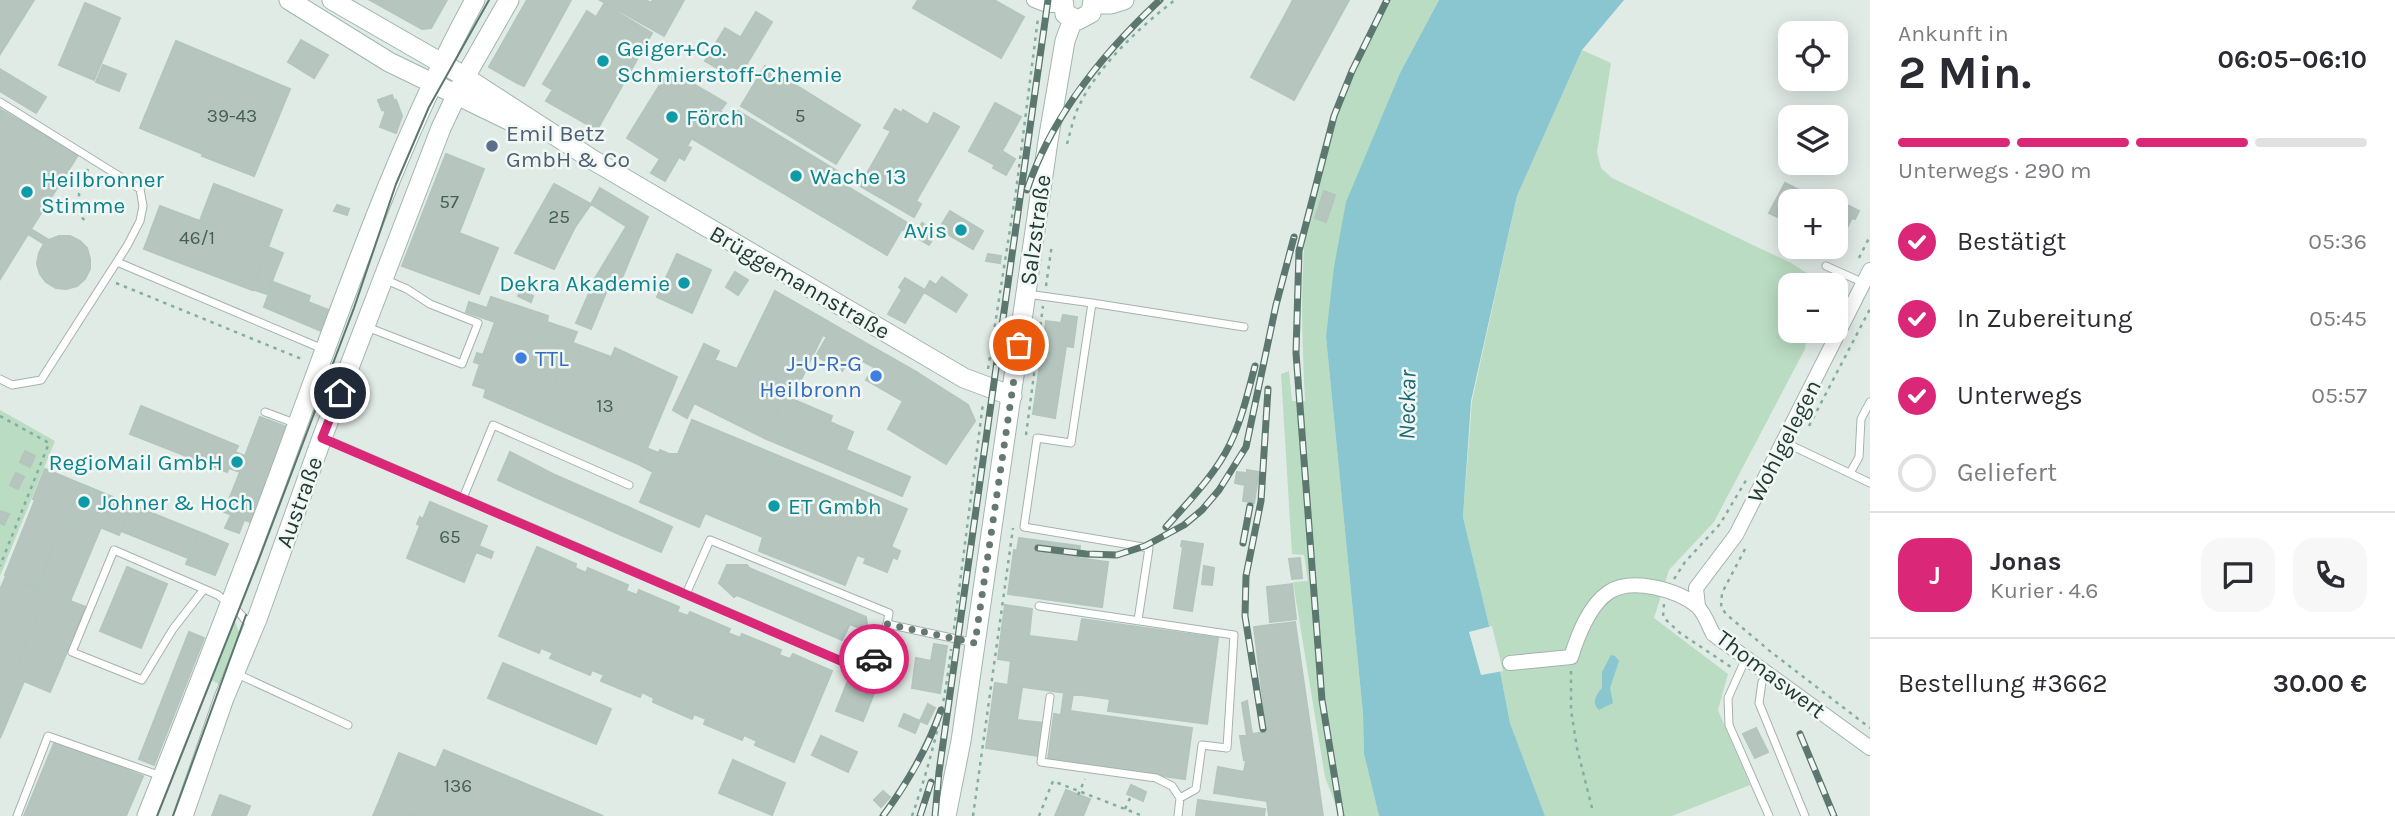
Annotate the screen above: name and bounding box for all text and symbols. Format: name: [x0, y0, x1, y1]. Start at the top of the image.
text: Ankunft in: [1898, 20, 2009, 47]
map controls: [1778, 21, 1848, 343]
button: locate: [1778, 21, 1848, 91]
place label: Geiger+Co. Schmierstoff-Chemie: [617, 35, 842, 88]
text: 06:05–06:10: [2218, 44, 2367, 75]
text: 2 Min.: [1898, 46, 2031, 100]
marker: Geiger+Co. Schmierstoff-Chemie: [595, 53, 611, 69]
place label: Förch: [686, 104, 744, 131]
house number: 39-43: [207, 105, 257, 127]
house number: 5: [795, 105, 805, 127]
button: layers: [1778, 105, 1848, 175]
marker: Förch: [664, 109, 680, 125]
place label: Emil Betz GmbH & Co: [506, 120, 630, 173]
marker: Emil Betz GmbH & Co: [484, 138, 500, 154]
text: Unterwegs · 290 m: [1898, 157, 2092, 184]
place label: Wache 13: [810, 163, 907, 190]
place label: Heilbronner Stimme: [41, 166, 165, 219]
marker: Wache 13: [788, 168, 804, 184]
street label: Salzstraße: [1014, 173, 1057, 287]
marker: Heilbronner Stimme: [19, 184, 35, 200]
button: +: [1778, 189, 1848, 259]
house number: 57: [439, 191, 459, 213]
house number: 25: [548, 206, 570, 228]
place label: Avis: [904, 217, 947, 244]
street label: Brüggemannstraße: [705, 220, 895, 345]
marker: Avis: [953, 222, 969, 238]
icon: check: [1898, 223, 1936, 261]
text: Bestätigt: [1957, 226, 2066, 257]
house number: 46/1: [179, 227, 215, 249]
text: 05:36: [2308, 228, 2367, 255]
place label: Dekra Akademie: [499, 270, 670, 297]
button: −: [1778, 273, 1848, 343]
marker: Dekra Akademie: [676, 275, 692, 291]
icon: check: [1898, 300, 1936, 338]
text: In Zubereitung: [1957, 303, 2132, 334]
text: 05:45: [2309, 305, 2367, 332]
pin: [989, 315, 1049, 375]
icon: bag: [1000, 326, 1038, 364]
place label: TTL: [535, 345, 569, 372]
marker: TTL: [513, 350, 529, 366]
place label: J⁃U⁃R⁃G Heilbronn: [759, 350, 862, 403]
pin: [310, 363, 370, 423]
marker: J⁃U⁃R⁃G Heilbronn: [868, 368, 884, 384]
water label: Neckar: [1392, 369, 1422, 440]
icon: home: [321, 374, 359, 412]
street label: Wohlgelegen: [1742, 375, 1827, 507]
icon: check: [1898, 377, 1936, 415]
text: Unterwegs: [1957, 380, 2083, 411]
text: 05:57: [2311, 382, 2367, 409]
house number: 13: [596, 395, 614, 417]
place label: RegioMail GmbH: [48, 449, 223, 476]
street label: Austraße: [271, 453, 328, 551]
marker: RegioMail GmbH: [229, 454, 245, 470]
text: Geliefert: [1957, 457, 2057, 488]
place label: Johner & Hoch: [98, 489, 253, 516]
place label: ET Gmbh: [788, 493, 882, 520]
marker: Johner & Hoch: [76, 494, 92, 510]
marker: ET Gmbh: [766, 498, 782, 514]
house number: 65: [439, 526, 461, 548]
button: chat: [2201, 538, 2275, 612]
button: phone: [2293, 538, 2367, 612]
text: Jonas: [1990, 546, 2061, 577]
text: J: [1929, 560, 1941, 591]
text: Kurier · 4.6: [1990, 577, 2098, 604]
courier: [839, 624, 909, 694]
street label: Thomaswert: [1711, 625, 1831, 724]
icon: car: [855, 640, 893, 678]
text: Bestellung #3662: [1898, 668, 2108, 699]
text: 30.00 €: [2273, 668, 2367, 699]
house number: 136: [444, 775, 472, 797]

